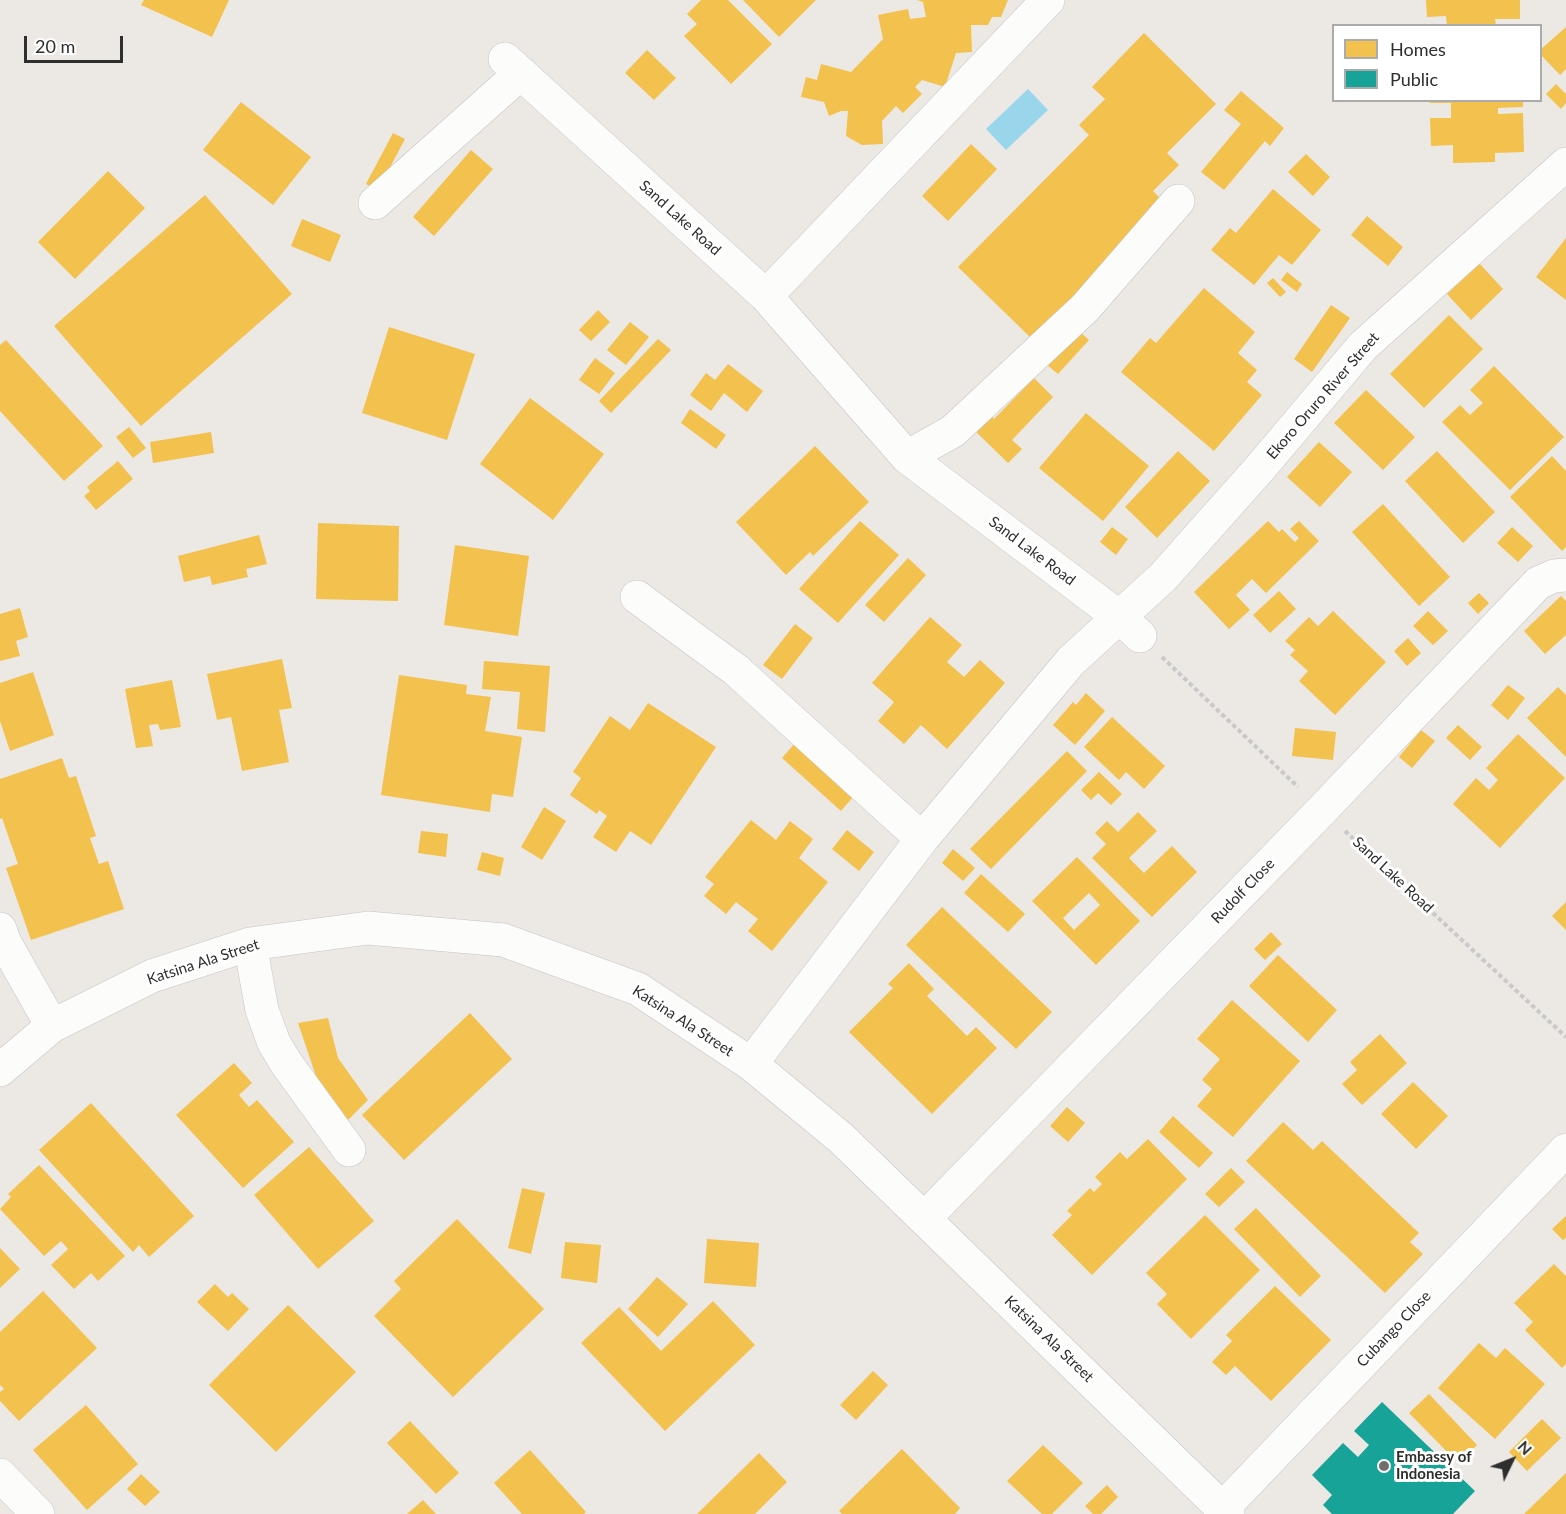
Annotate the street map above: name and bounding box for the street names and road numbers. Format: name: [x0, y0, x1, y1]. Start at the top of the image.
street label: Sand Lake Road: [636, 177, 724, 259]
street label: Ekoro Oruro River Street: [1263, 329, 1383, 463]
street label: Sand Lake Road: [985, 513, 1079, 589]
street label: Sand Lake Road: [1349, 833, 1437, 917]
street label: Rudolf Close: [1208, 855, 1278, 927]
street label: Katsina Ala Street: [145, 935, 261, 989]
street label: Katsina Ala Street: [629, 982, 737, 1060]
street label: Cubango Close: [1353, 1287, 1435, 1371]
street label: Katsina Ala Street: [1001, 1292, 1097, 1386]

